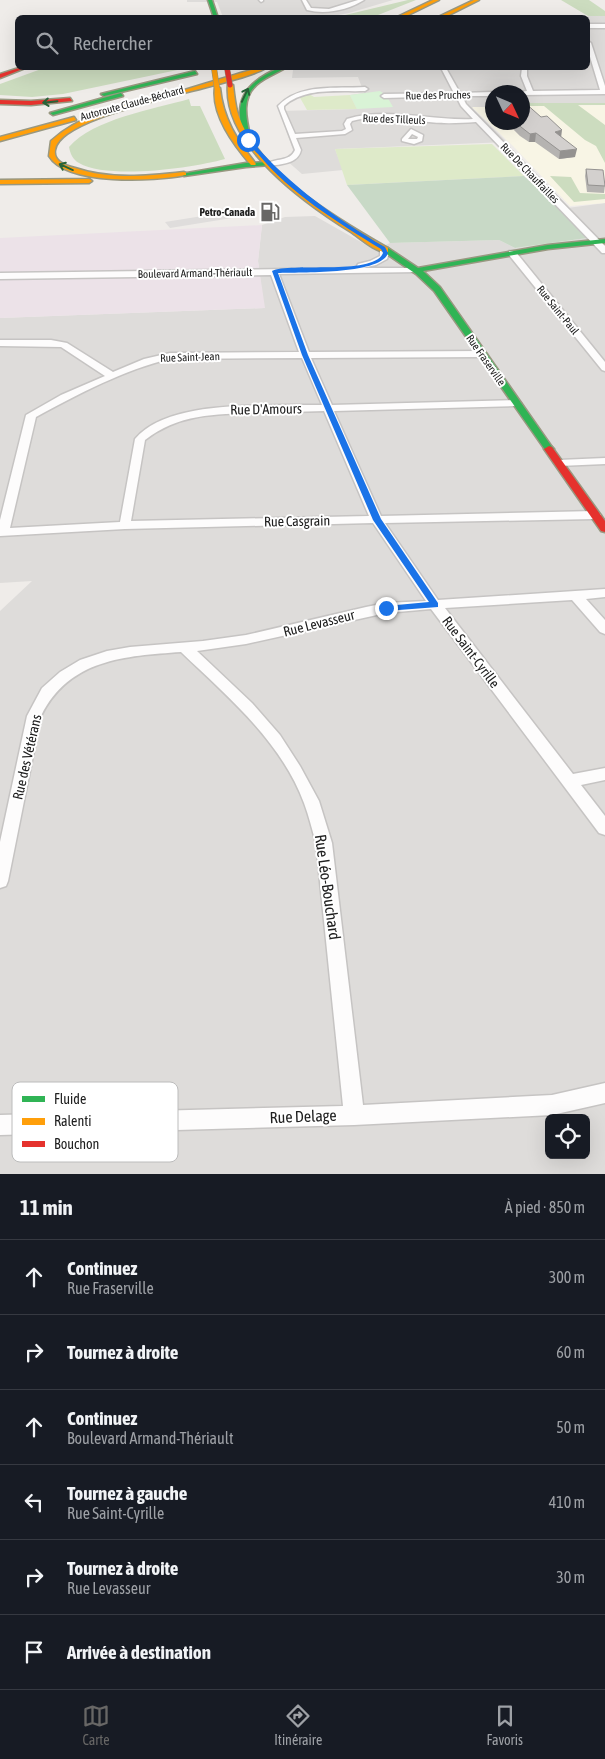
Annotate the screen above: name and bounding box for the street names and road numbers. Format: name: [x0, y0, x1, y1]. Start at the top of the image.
street label: Autoroute Claude-Béchard: [79, 83, 185, 123]
street label: Rue des Pruches: [405, 88, 471, 102]
street label: Rue des Tilleuls: [362, 112, 426, 126]
street label: Rue De Chauffailles: [498, 140, 562, 206]
street label: Boulevard Armand-Thériault: [138, 266, 252, 280]
street label: Rue Saint-Paul: [535, 283, 581, 337]
street label: Rue Fraserville: [464, 332, 508, 388]
street label: Rue Saint-Jean: [160, 350, 220, 364]
street label: Rue D'Amours: [230, 400, 302, 418]
street label: Rue Casgrain: [264, 512, 330, 530]
street label: Rue Levasseur: [282, 606, 357, 640]
street label: Rue Saint-Cyrille: [439, 613, 503, 691]
street label: Rue des Vétérans: [9, 713, 45, 801]
street label: Rue Léo-Bouchard: [312, 833, 344, 941]
street label: Rue Delage: [269, 1106, 337, 1127]

